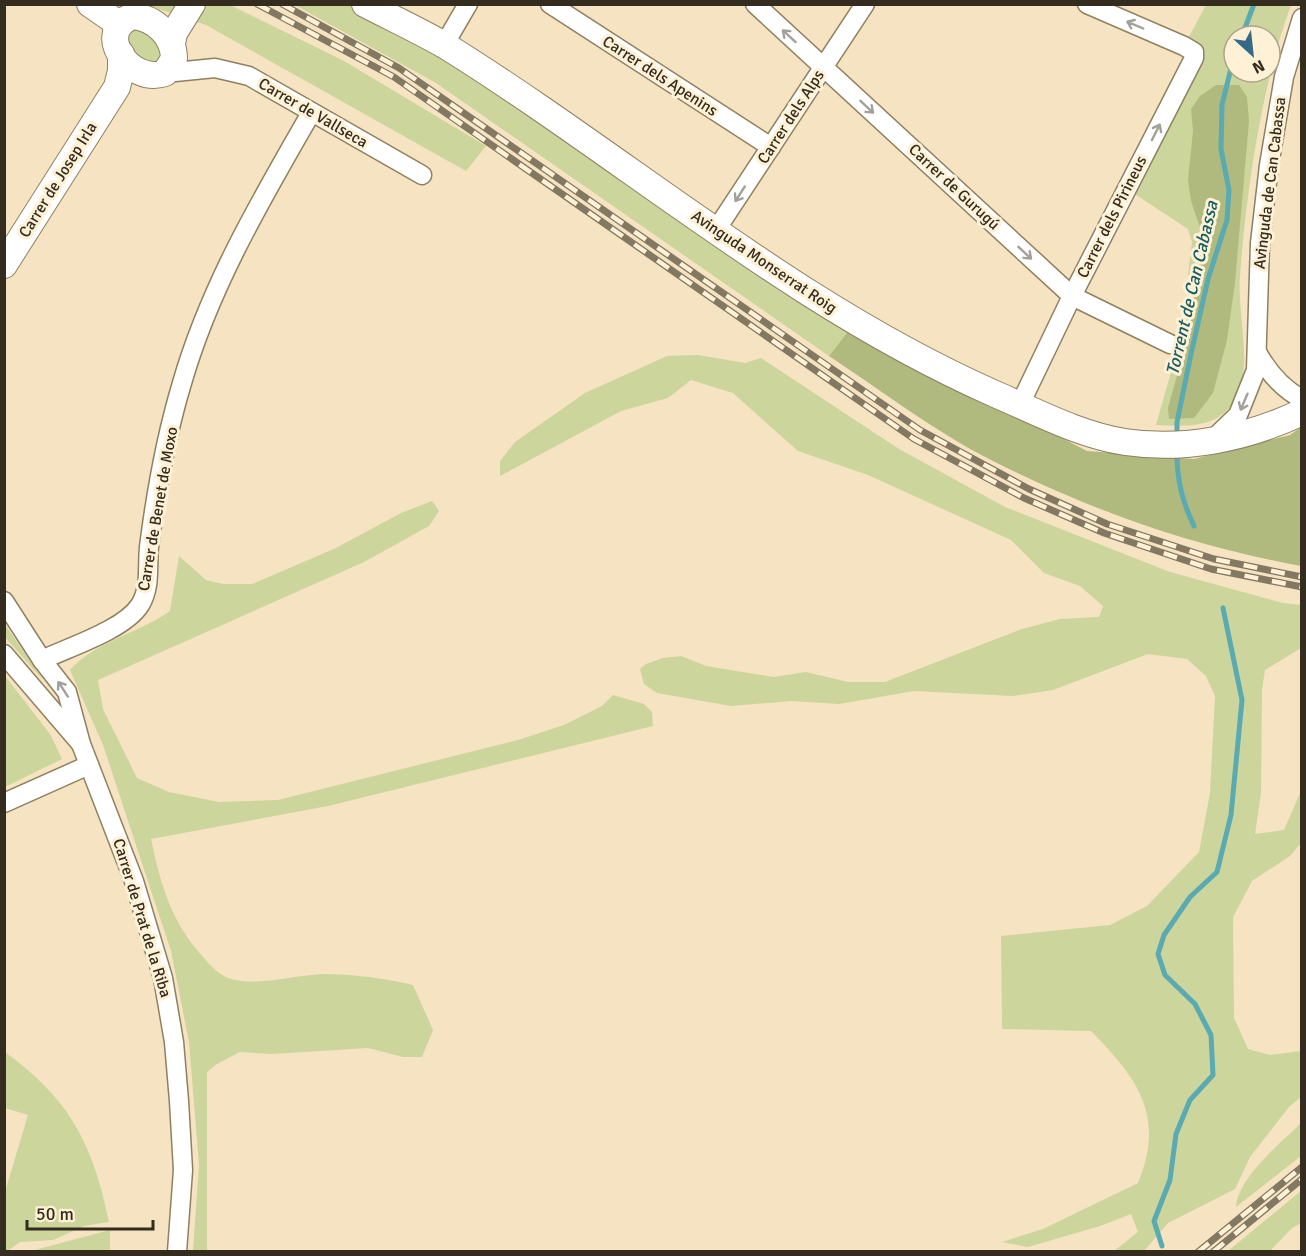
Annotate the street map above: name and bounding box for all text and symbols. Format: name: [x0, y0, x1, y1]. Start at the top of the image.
one-way arrow: [1127, 19, 1145, 30]
north arrow: [1222, 24, 1282, 84]
one-way arrow: [782, 29, 797, 43]
street label: Carrer dels Apenins: [599, 31, 721, 121]
text: N: [1249, 55, 1268, 78]
street label: Carrer dels Alps: [753, 66, 829, 168]
street label: Carrer de Vallseca: [255, 74, 371, 152]
street label: Avinguda de Can Cabassa: [1250, 96, 1290, 270]
one-way arrow: [859, 100, 874, 114]
street label: Carrer de Josep Irla: [14, 119, 102, 241]
one-way arrow: [1150, 124, 1162, 141]
street label: Carrer de Gurugú: [904, 140, 1004, 234]
street label: Carrer dels Pirineus: [1073, 152, 1151, 282]
one-way arrow: [734, 185, 746, 201]
water label: Torrent de Can Cabassa: [1161, 198, 1223, 377]
street label: Avinguda Monserrat Roig: [687, 206, 841, 318]
one-way arrow: [1018, 246, 1033, 260]
one-way arrow: [1238, 392, 1249, 411]
street label: Carrer de Benet de Moxo: [134, 425, 182, 593]
one-way arrow: [57, 680, 70, 697]
street label: Carrer de Prat de la Riba: [108, 836, 176, 1000]
scale bar: [27, 1193, 153, 1231]
text: 50 m: [36, 1203, 74, 1225]

